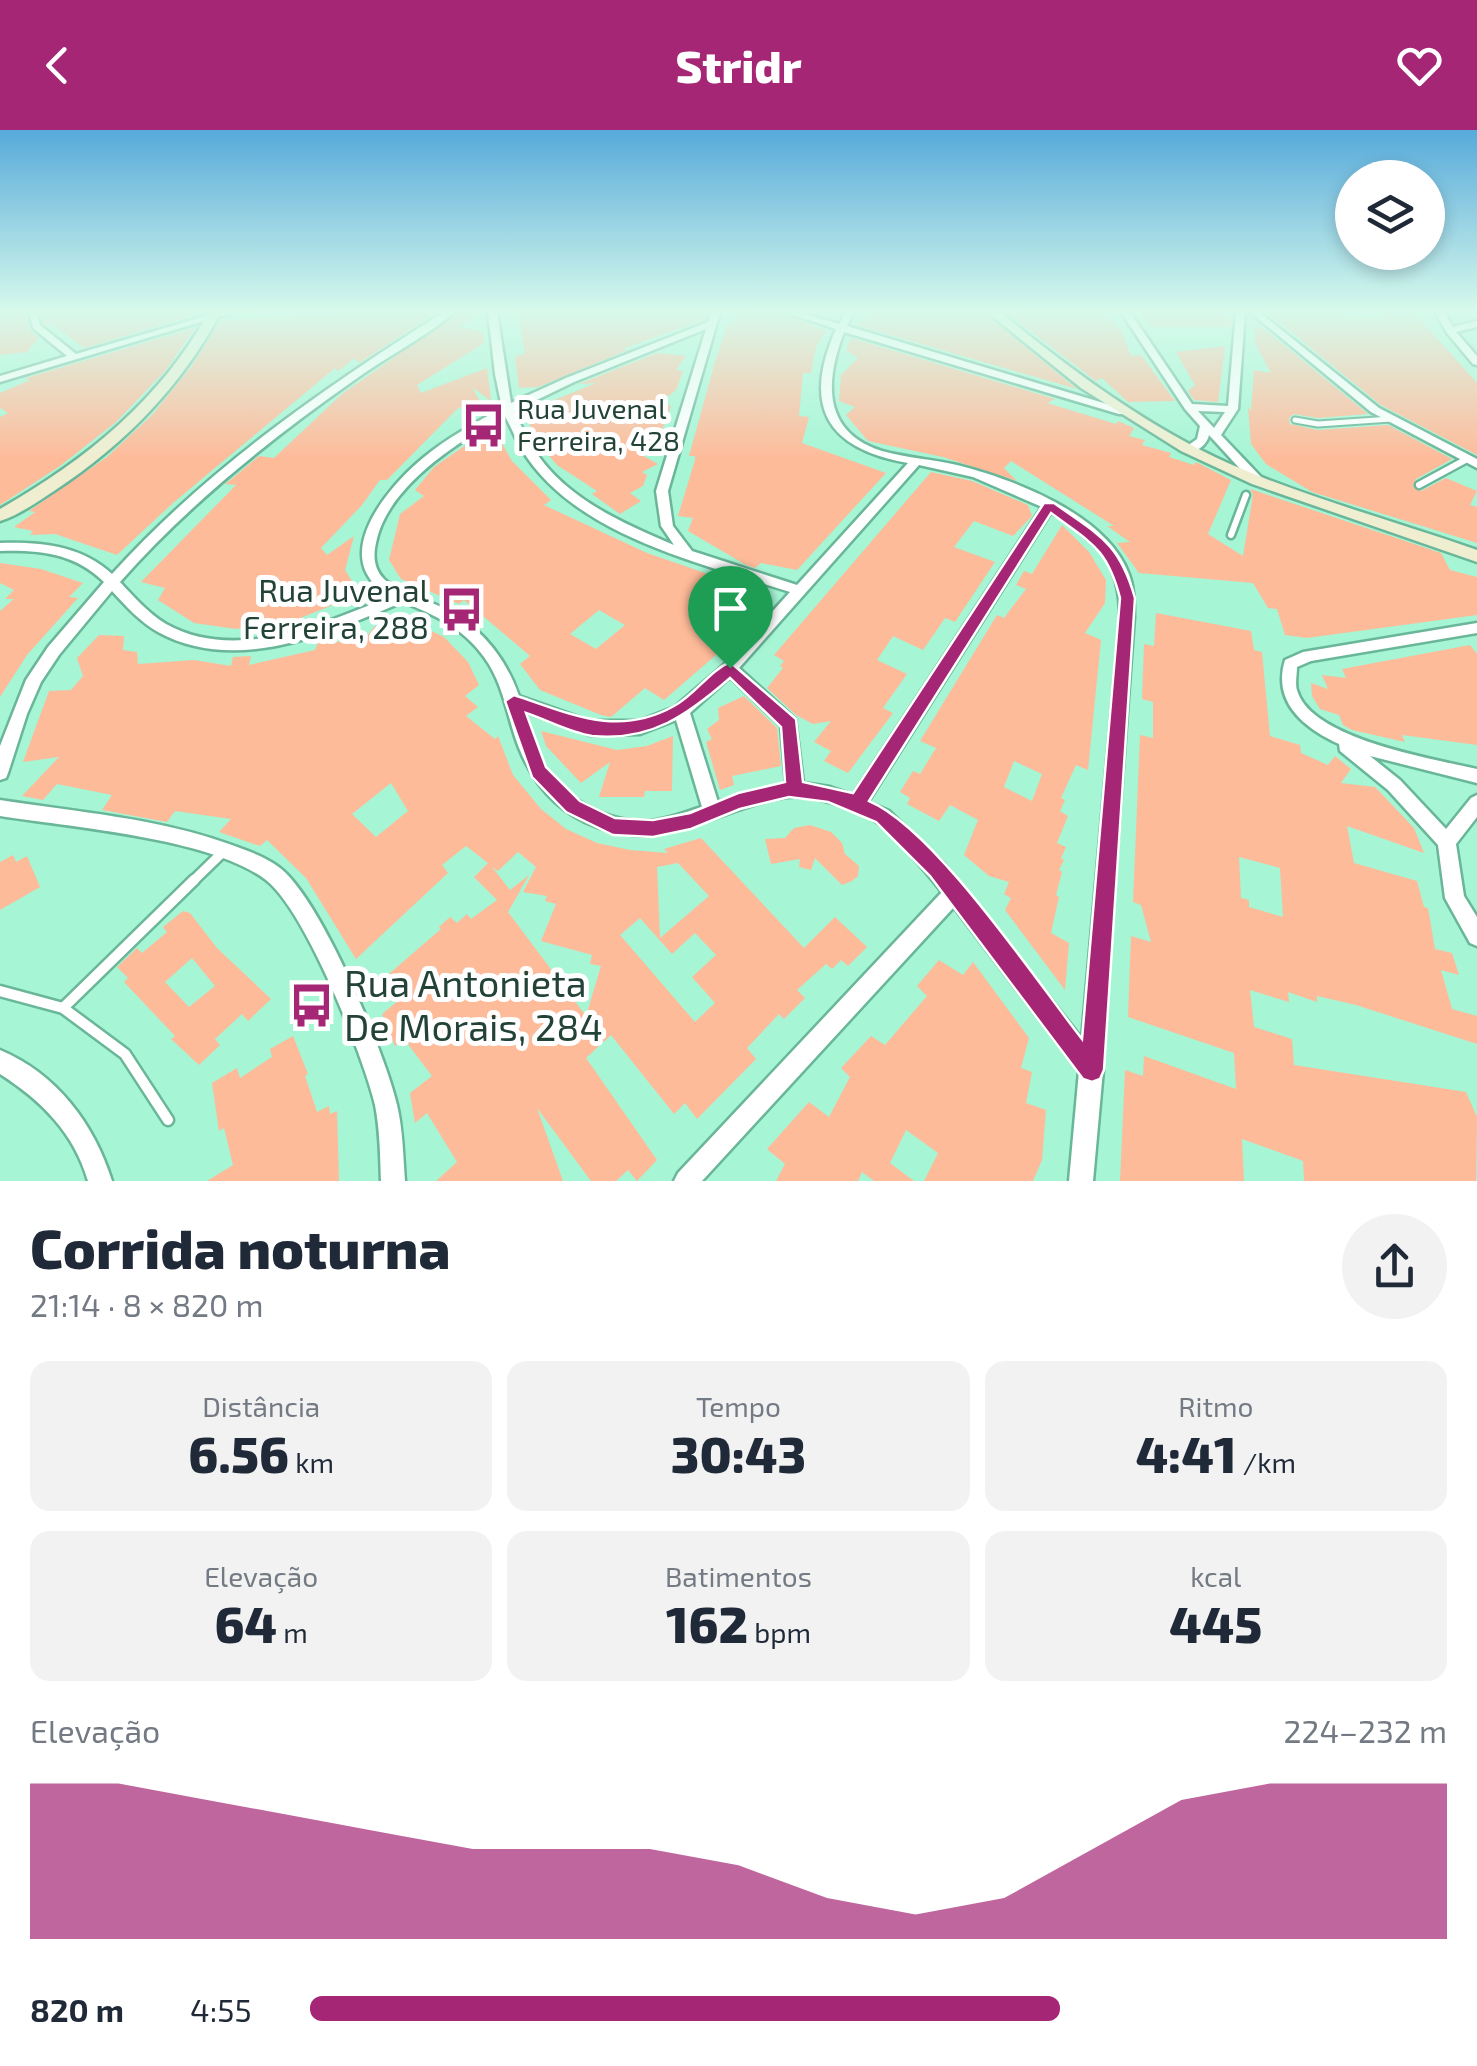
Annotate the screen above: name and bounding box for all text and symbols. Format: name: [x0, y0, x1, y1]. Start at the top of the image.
icon: back: [30, 38, 85, 93]
text: Stridr: [675, 38, 802, 92]
icon: heart: [1392, 38, 1447, 93]
map controls: [1335, 160, 1445, 270]
button: layers: [1335, 160, 1445, 270]
place label: Rua Juvenal Ferreira, 428: [517, 391, 680, 457]
bus stop icon: Rua Juvenal Ferreira, 428: [460, 401, 508, 449]
pin: [688, 566, 773, 669]
place label: Rua Juvenal Ferreira, 288: [243, 570, 429, 645]
icon: arrive: [703, 581, 758, 636]
bus stop icon: Rua Juvenal Ferreira, 288: [438, 585, 486, 633]
place label: Rua Antonieta De Morais, 284: [344, 959, 603, 1049]
bus stop icon: Rua Antonieta De Morais, 284: [287, 982, 335, 1030]
text: Corrida noturna: [30, 1214, 450, 1280]
button: share: [1342, 1214, 1447, 1319]
text: 21:14 · 8 × 820 m: [30, 1285, 264, 1323]
text: Distância: [202, 1389, 320, 1423]
text: Tempo: [696, 1389, 781, 1423]
text: Ritmo: [1178, 1389, 1254, 1423]
text: 6.56: [188, 1423, 289, 1483]
text: 30:43: [671, 1423, 806, 1483]
text: 4:41: [1136, 1423, 1237, 1483]
text: km: [289, 1445, 334, 1479]
text: /km: [1237, 1445, 1296, 1479]
text: Elevação: [204, 1559, 318, 1593]
text: Batimentos: [665, 1559, 812, 1593]
text: kcal: [1190, 1559, 1241, 1593]
text: 64: [215, 1593, 277, 1653]
text: 162: [666, 1593, 748, 1653]
text: 445: [1169, 1593, 1262, 1653]
text: m: [277, 1615, 308, 1649]
text: bpm: [748, 1615, 811, 1649]
text: Elevação: [30, 1711, 160, 1749]
text: 224–232 m: [1283, 1711, 1447, 1749]
text: 820 m: [30, 1990, 124, 2028]
text: 4:55: [190, 1990, 252, 2028]

